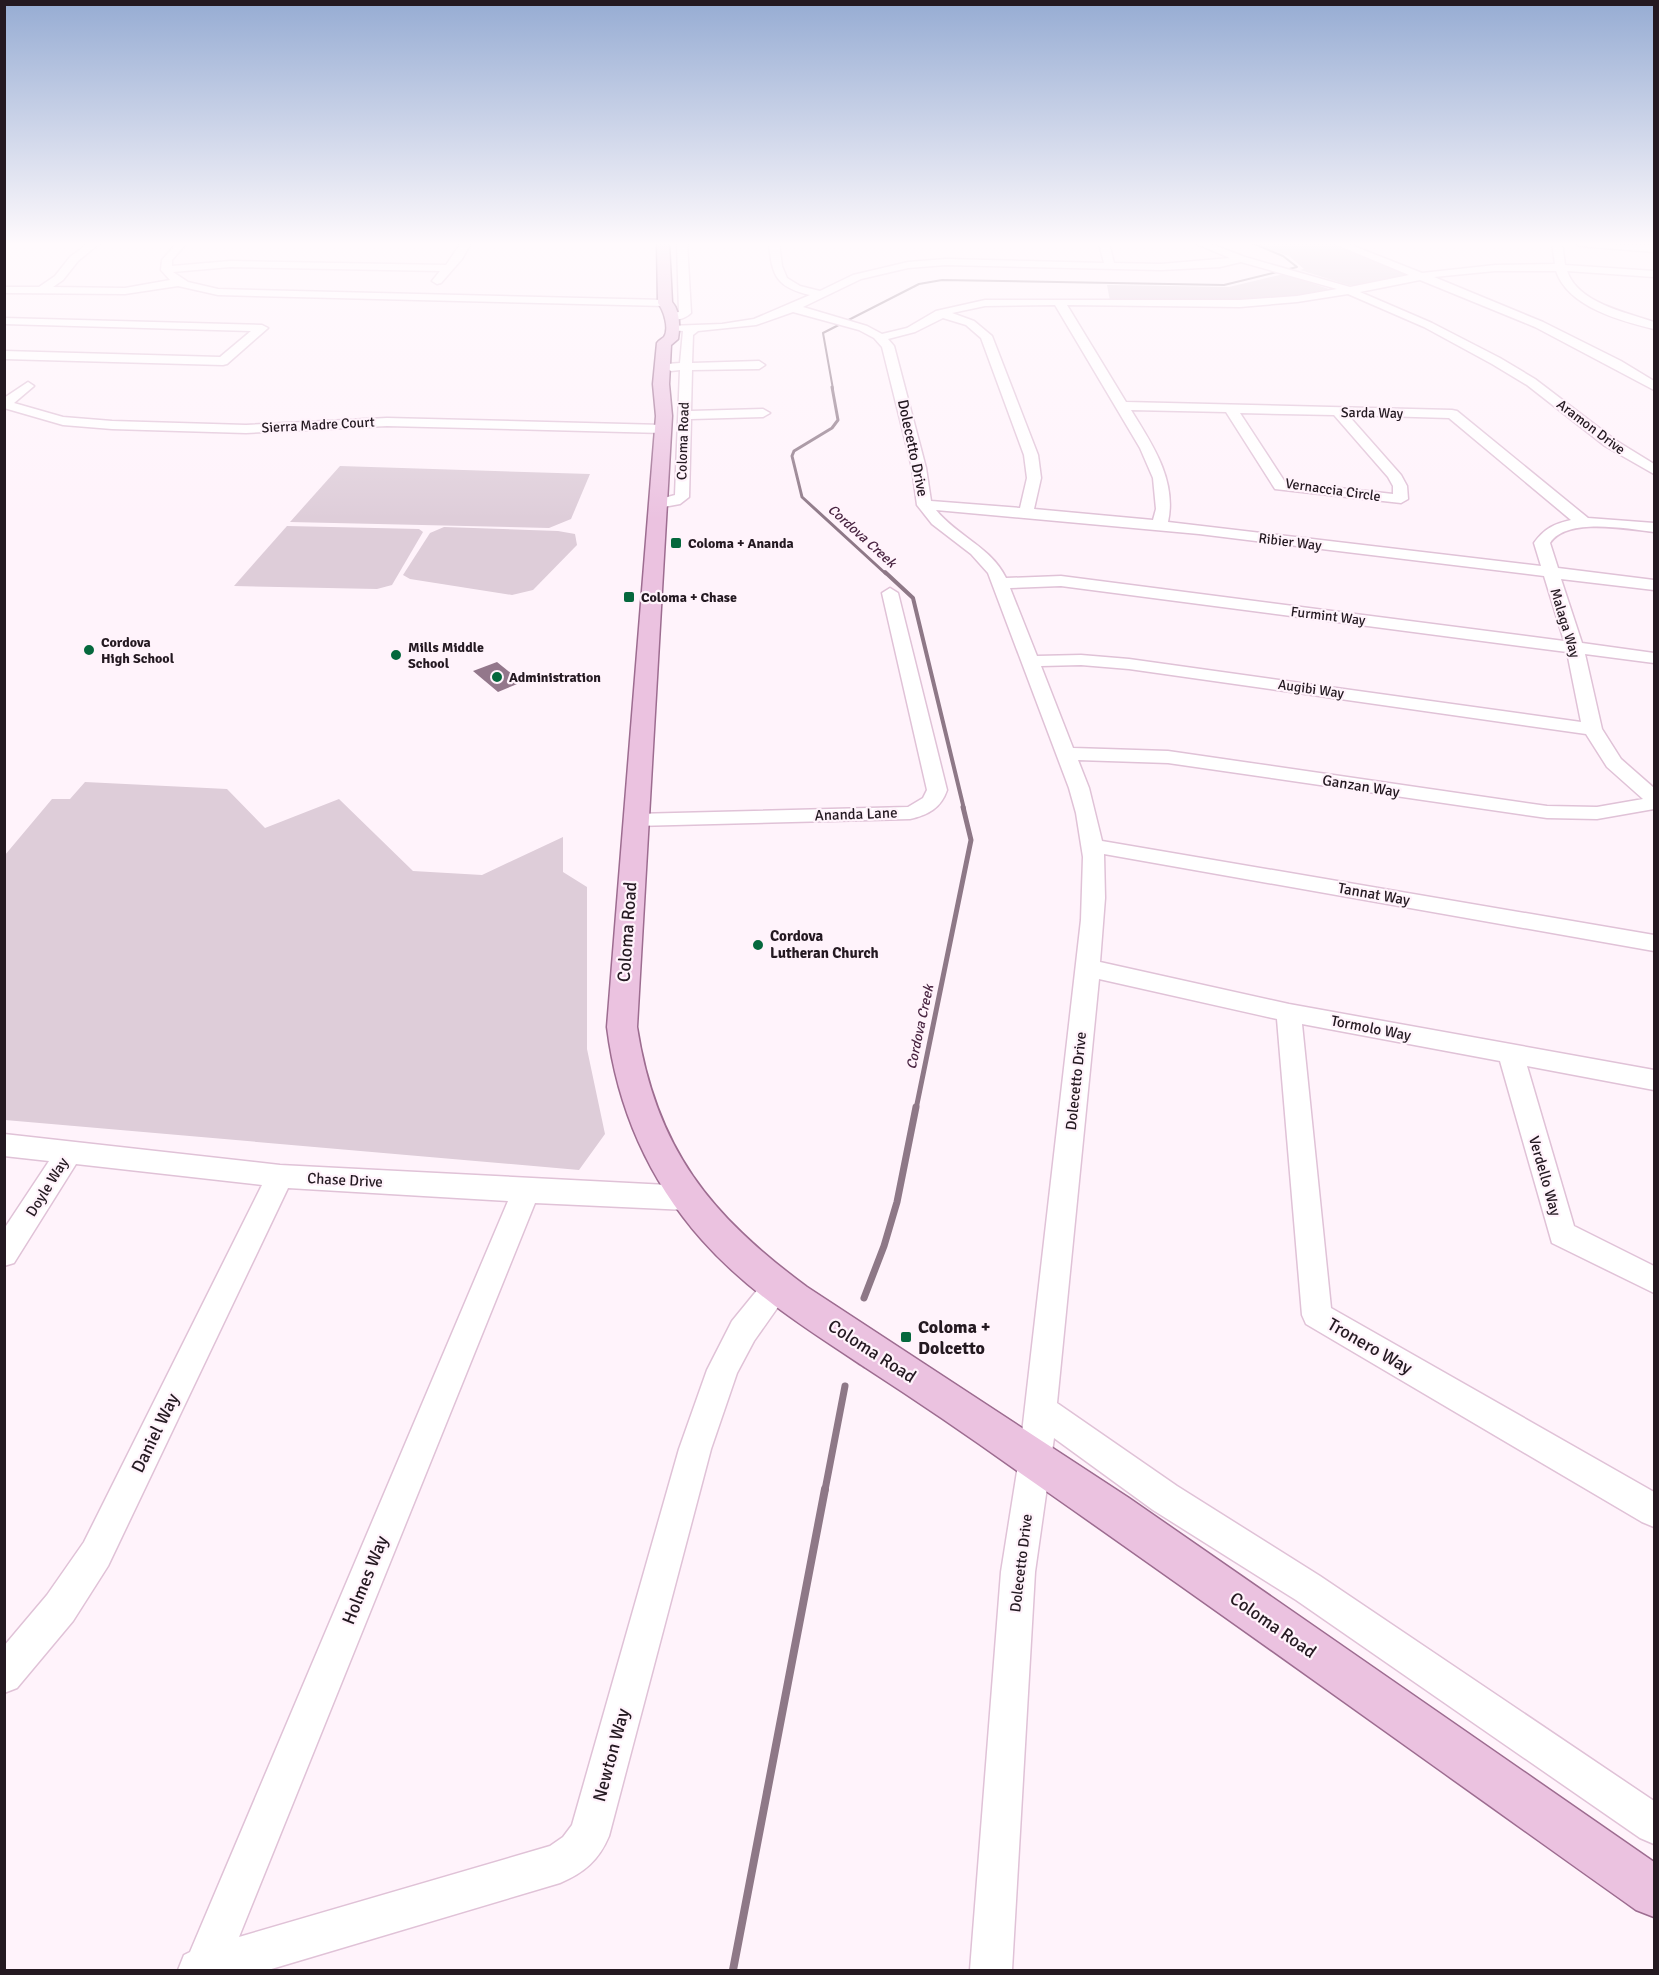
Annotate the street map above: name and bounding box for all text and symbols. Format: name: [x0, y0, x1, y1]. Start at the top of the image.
street label: Aramon Drive: [1553, 396, 1629, 458]
street label: Dolecetto Drive: [894, 398, 932, 498]
street label: Coloma Road: [673, 402, 693, 480]
street label: Sarda Way: [1341, 404, 1404, 422]
street label: Sierra Madre Court: [261, 414, 375, 436]
street label: Vernaccia Circle: [1284, 475, 1382, 505]
water label: Cordova Creek: [824, 501, 901, 572]
street label: Ribier Way: [1257, 530, 1323, 554]
place label: Coloma + Ananda: [688, 535, 794, 552]
marker: Coloma + Ananda: [669, 536, 683, 550]
street label: Malaga Way: [1546, 586, 1584, 660]
place label: Coloma + Chase: [641, 589, 737, 606]
marker: Coloma + Chase: [622, 590, 636, 604]
street label: Furmint Way: [1290, 603, 1367, 629]
place label: Cordova High School: [101, 634, 175, 667]
place label: Mills Middle School: [408, 639, 484, 672]
marker: Cordova High School: [82, 643, 96, 657]
marker: Mills Middle School: [389, 648, 403, 662]
place label: Administration: [509, 669, 601, 686]
marker: Administration: [490, 670, 504, 684]
street label: Augibi Way: [1277, 676, 1345, 702]
street label: Ganzan Way: [1321, 771, 1401, 801]
street label: Ananda Lane: [814, 804, 898, 824]
street label: Tannat Way: [1337, 879, 1411, 909]
street label: Coloma Road: [613, 881, 641, 983]
place label: Cordova Lutheran Church: [770, 927, 879, 962]
marker: Cordova Lutheran Church: [751, 938, 765, 952]
water label: Cordova Creek: [903, 981, 938, 1071]
street label: Tormolo Way: [1329, 1011, 1413, 1045]
street label: Dolecetto Drive: [1062, 1031, 1090, 1131]
street label: Verdello Way: [1525, 1134, 1565, 1218]
street label: Doyle Way: [22, 1154, 72, 1220]
street label: Chase Drive: [307, 1169, 383, 1191]
street label: Tronero Way: [1324, 1313, 1417, 1379]
street label: Coloma Road: [824, 1314, 920, 1388]
place label: Coloma + Dolcetto: [918, 1316, 991, 1359]
marker: Coloma + Dolcetto: [899, 1330, 913, 1344]
street label: Daniel Way: [126, 1389, 184, 1476]
street label: Dolecetto Drive: [1006, 1513, 1036, 1613]
street label: Holmes Way: [337, 1532, 393, 1628]
street label: Coloma Road: [1226, 1587, 1320, 1663]
street label: Newton Way: [588, 1705, 634, 1804]

